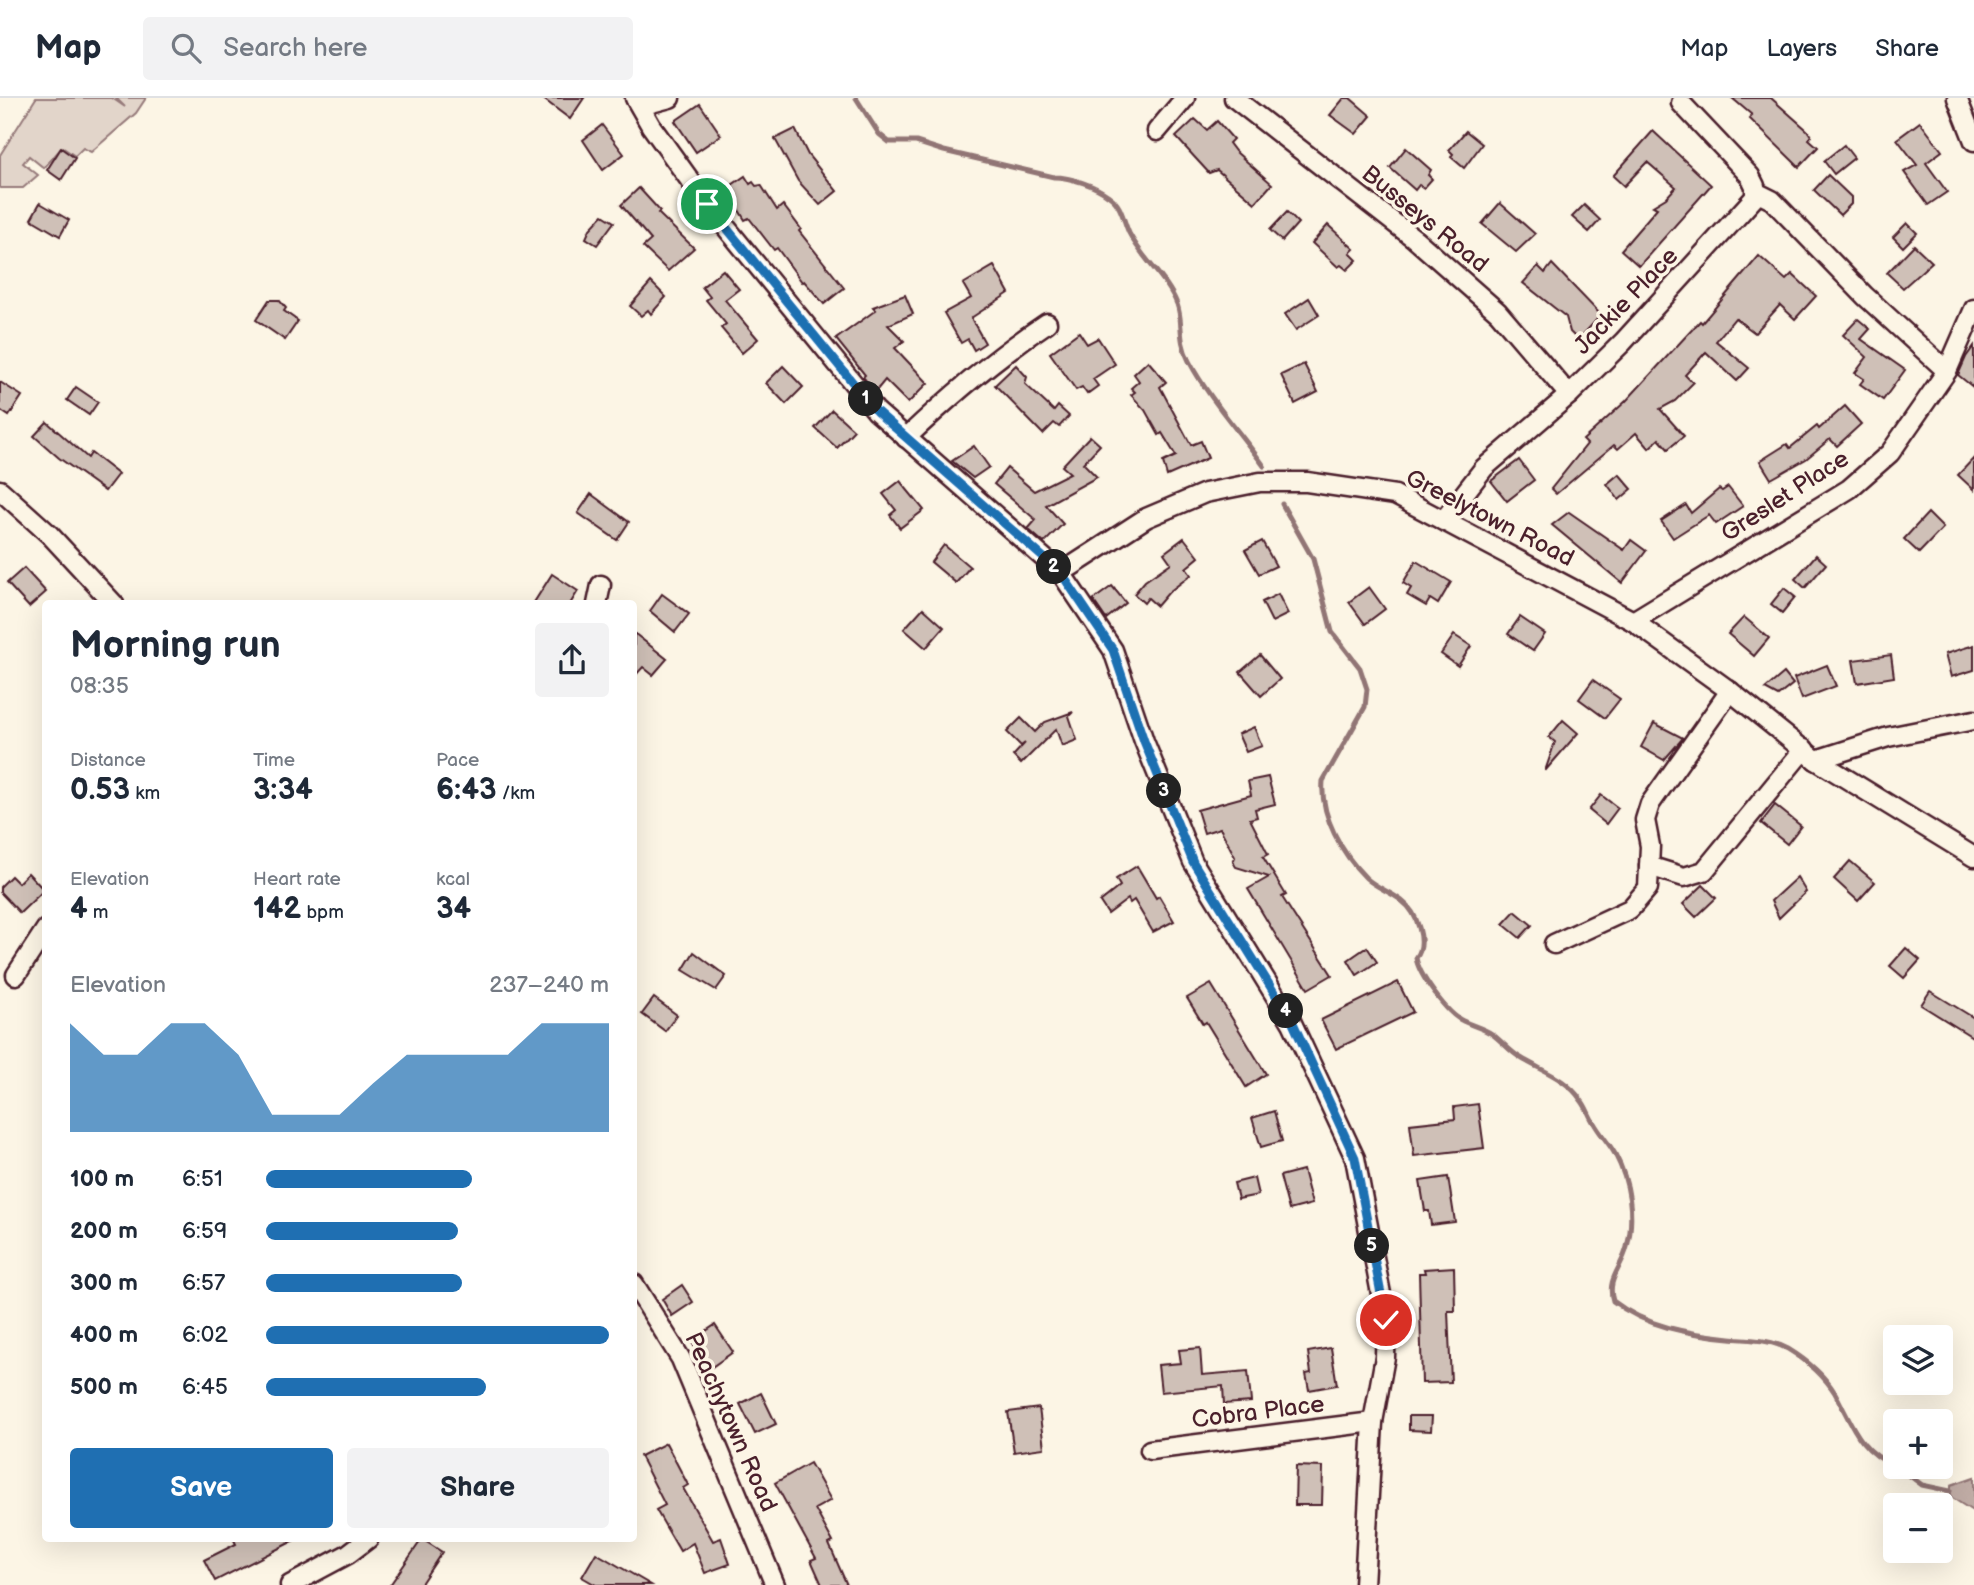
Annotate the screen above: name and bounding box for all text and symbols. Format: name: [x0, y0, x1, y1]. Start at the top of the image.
search box: [143, 17, 633, 80]
text: Map: [35, 28, 101, 68]
icon: search: [167, 29, 205, 67]
text: Search here: [223, 33, 367, 64]
text: Map: [1680, 34, 1728, 63]
text: Layers: [1766, 34, 1837, 63]
text: Share: [1875, 34, 1939, 63]
street label: Busseys Road: [1356, 159, 1494, 279]
pin: [677, 174, 737, 234]
icon: arrive: [688, 185, 726, 223]
street label: Jackie Place: [1568, 242, 1684, 360]
pin: 1: [848, 382, 884, 416]
text: 1: [862, 387, 870, 410]
street label: Greslet Place: [1716, 444, 1854, 548]
street label: Greelytown Road: [1401, 463, 1579, 573]
pin: 2: [1036, 550, 1072, 584]
text: 2: [1048, 555, 1059, 578]
text: Morning run: [70, 623, 281, 668]
button: share: [535, 623, 609, 697]
text: 08:35: [70, 672, 129, 700]
text: Distance: [70, 749, 146, 772]
text: Time: [253, 749, 295, 772]
text: Pace: [436, 749, 479, 772]
text: 0.53: [70, 772, 130, 808]
text: 3:34: [253, 772, 313, 808]
text: 6:43: [436, 772, 497, 808]
pin: 3: [1146, 774, 1182, 808]
text: 3: [1158, 779, 1169, 802]
text: km: [130, 782, 160, 805]
text: /km: [497, 782, 535, 805]
text: Elevation: [70, 868, 149, 891]
text: Heart rate: [253, 868, 341, 891]
text: kcal: [436, 868, 470, 891]
text: 4: [70, 891, 88, 927]
text: 142: [253, 891, 301, 927]
text: 34: [436, 891, 471, 927]
text: m: [88, 901, 109, 924]
text: bpm: [301, 901, 344, 924]
text: Elevation: [70, 971, 166, 999]
text: 237–240 m: [489, 971, 609, 999]
pin: 4: [1268, 993, 1304, 1028]
text: 4: [1280, 999, 1291, 1022]
text: 100 m: [70, 1165, 134, 1193]
text: 6:51: [182, 1165, 223, 1193]
text: 200 m: [70, 1217, 138, 1245]
text: 6:59: [182, 1217, 227, 1245]
pin: 5: [1354, 1228, 1390, 1264]
text: 5: [1366, 1234, 1377, 1257]
text: 300 m: [70, 1269, 138, 1297]
text: 6:57: [182, 1269, 225, 1297]
pin: [1356, 1290, 1416, 1350]
icon: check: [1367, 1301, 1405, 1339]
text: 400 m: [70, 1321, 138, 1349]
text: 6:02: [182, 1321, 228, 1349]
map controls: [1883, 1325, 1953, 1563]
button: layers: [1883, 1325, 1953, 1395]
street label: Peachytown Road: [678, 1328, 784, 1516]
text: 500 m: [70, 1373, 138, 1401]
text: 6:45: [182, 1373, 228, 1401]
street label: Cobra Place: [1190, 1389, 1326, 1435]
button: +: [1883, 1409, 1953, 1479]
button: Save: [70, 1448, 333, 1528]
button: Share: [347, 1448, 609, 1528]
button: −: [1883, 1493, 1953, 1563]

